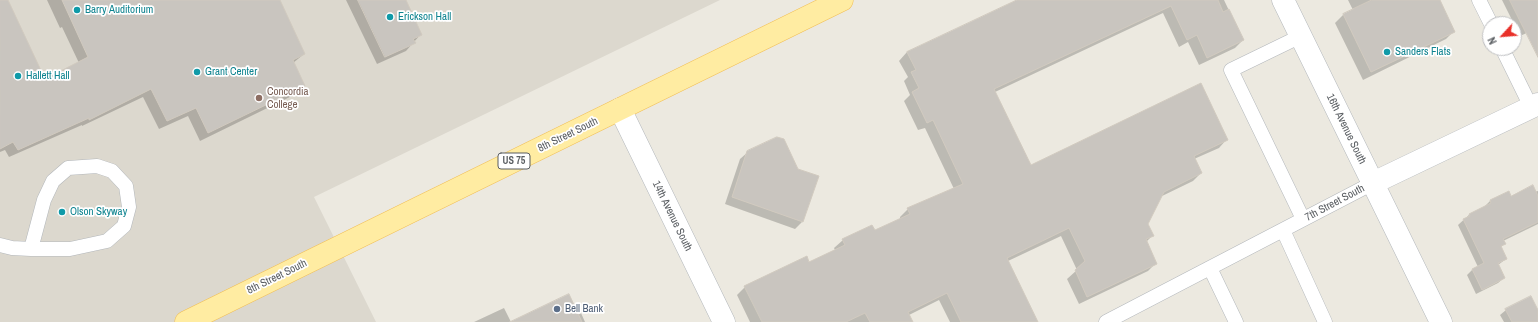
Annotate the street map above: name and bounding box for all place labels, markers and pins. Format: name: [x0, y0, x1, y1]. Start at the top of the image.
place label: Barry Auditorium: [85, 3, 153, 17]
marker: Barry Auditorium: [72, 5, 82, 15]
place label: Erickson Hall: [398, 10, 451, 24]
marker: Erickson Hall: [385, 12, 395, 22]
place label: Sanders Flats: [1395, 45, 1451, 59]
marker: Sanders Flats: [1382, 47, 1392, 57]
place label: Grant Center: [205, 65, 257, 79]
marker: Grant Center: [192, 67, 202, 77]
place label: Hallett Hall: [26, 69, 70, 83]
marker: Hallett Hall: [13, 71, 23, 81]
place label: Concordia College: [267, 85, 309, 111]
marker: Concordia College: [254, 93, 264, 103]
place label: Olson Skyway: [70, 205, 127, 219]
marker: Olson Skyway: [57, 207, 67, 217]
place label: Bell Bank: [565, 302, 603, 316]
marker: Bell Bank: [552, 304, 562, 314]

